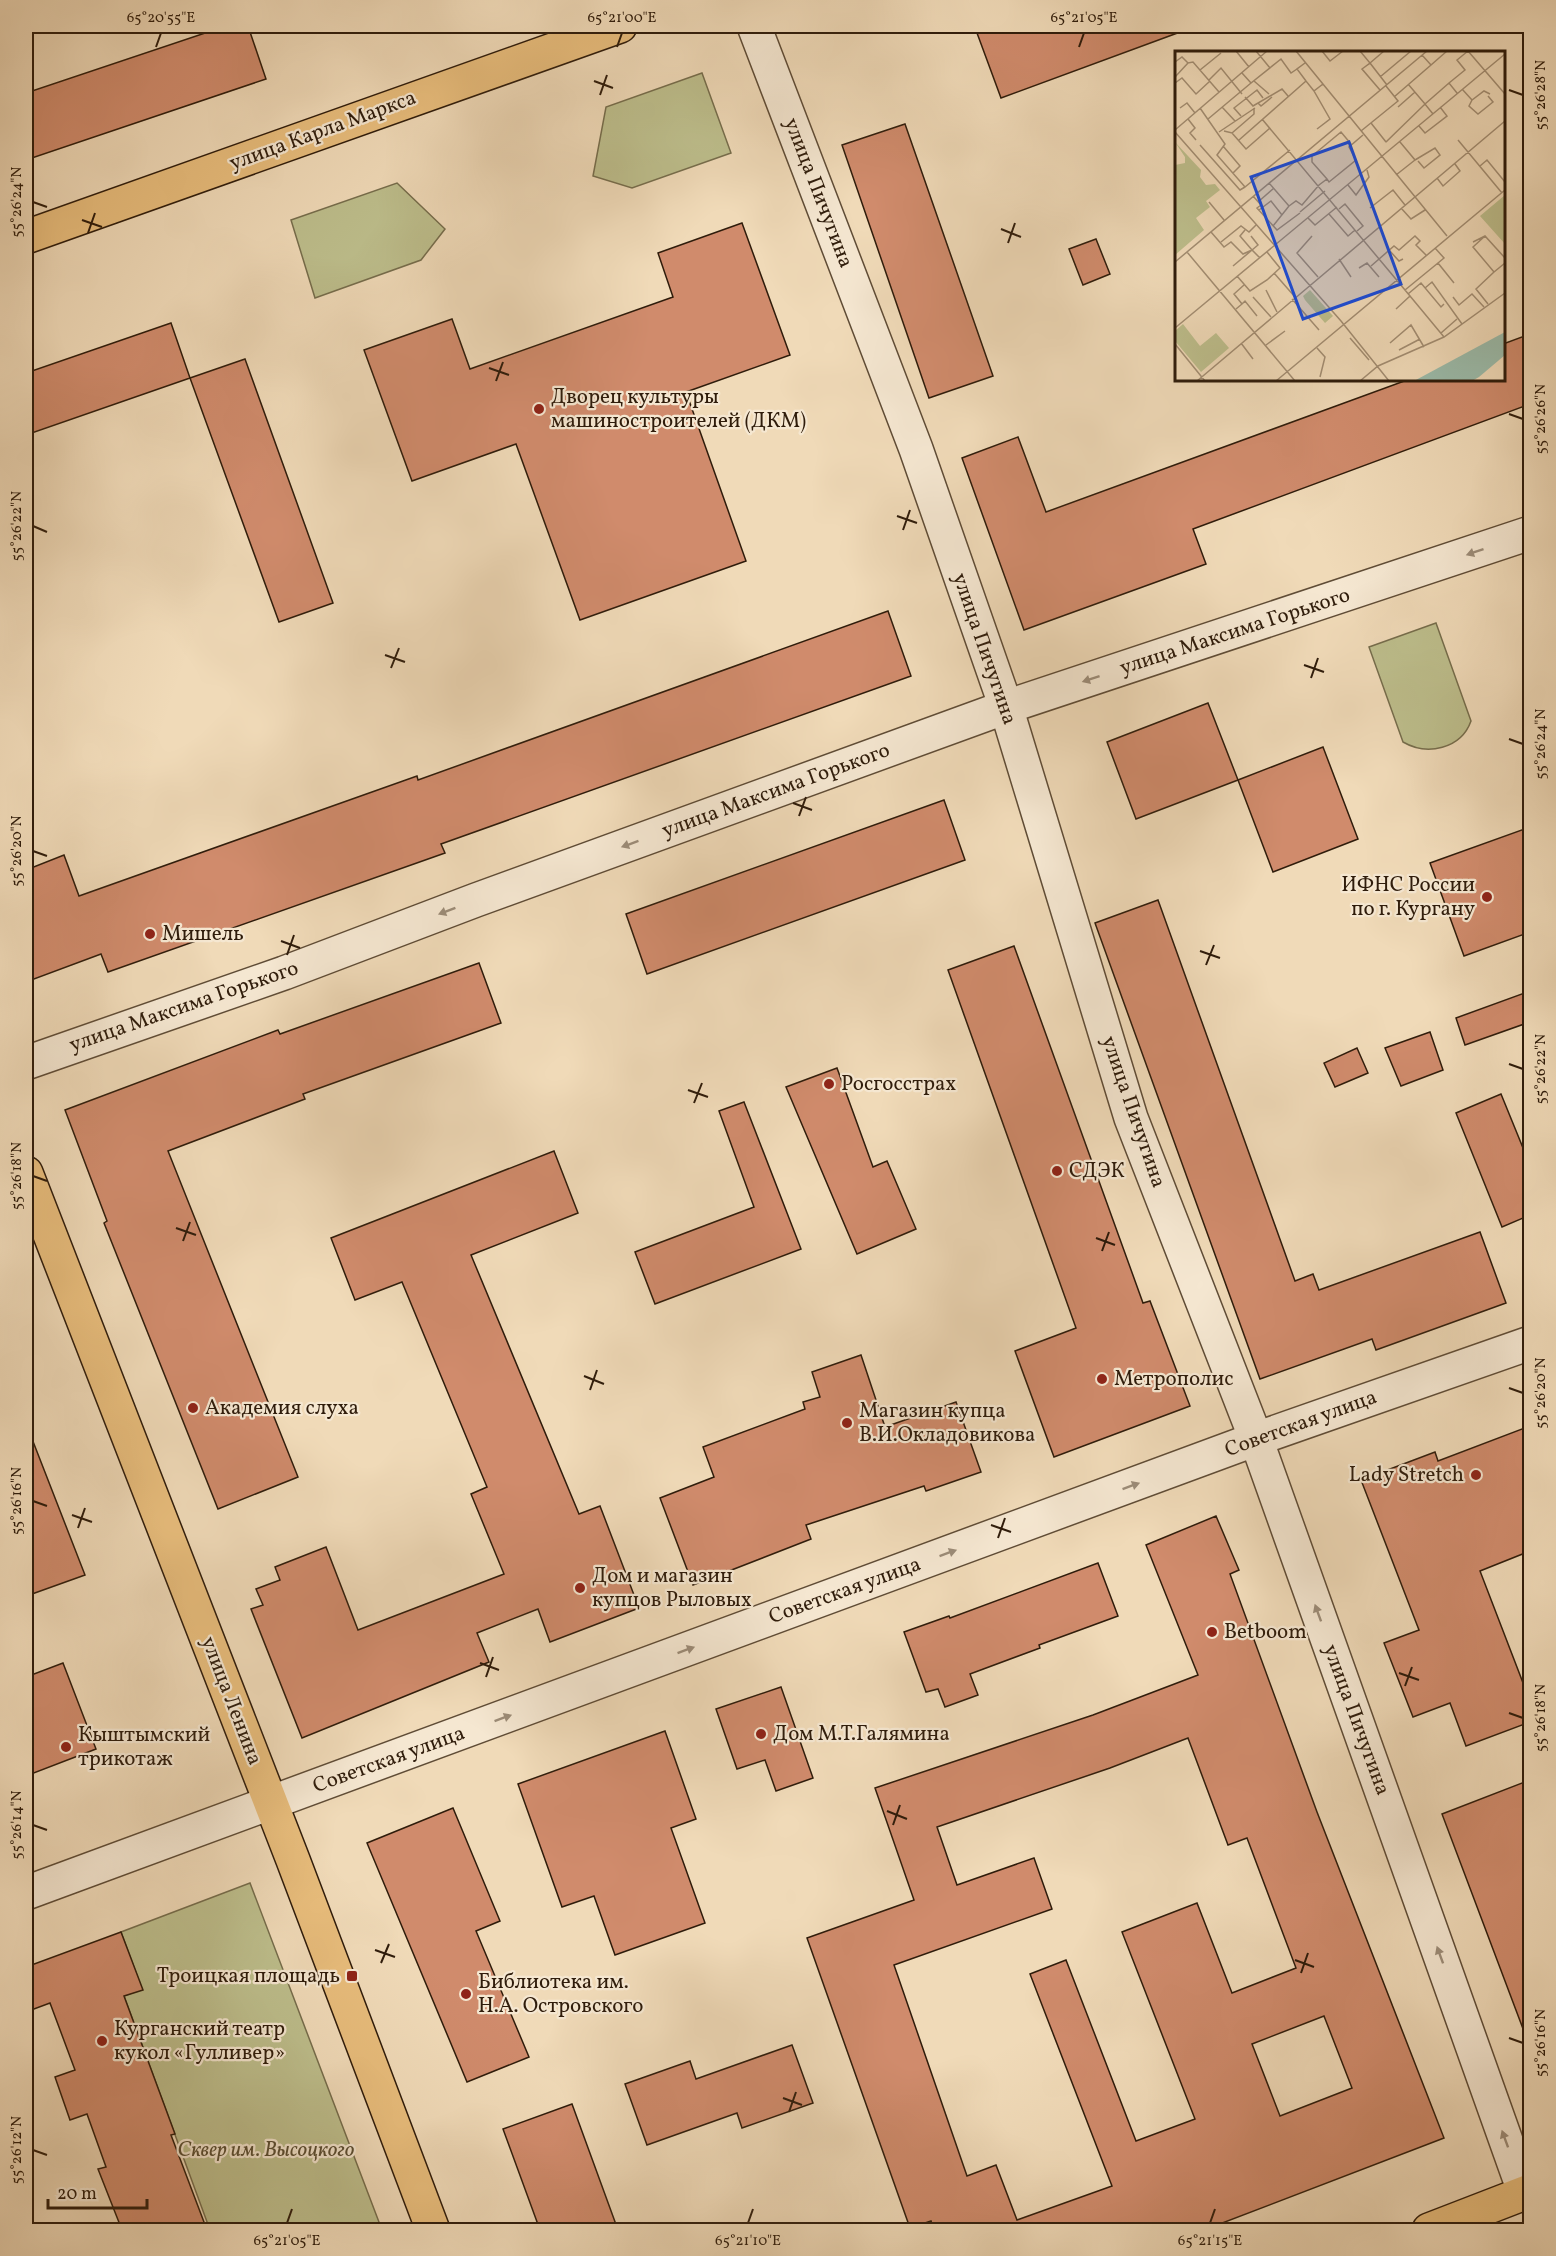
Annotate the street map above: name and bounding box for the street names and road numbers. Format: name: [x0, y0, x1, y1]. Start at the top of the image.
street label: улица Карла Маркса: [225, 84, 421, 178]
street label: улица Пичугина: [776, 114, 860, 272]
street label: улица Пичугина: [944, 569, 1024, 729]
street label: улица Максима Горького: [1116, 581, 1354, 683]
street label: улица Максима Горького: [658, 736, 894, 846]
street label: улица Максима Горького: [65, 954, 303, 1060]
street label: улица Пичугина: [1093, 1032, 1173, 1192]
street label: Советская улица: [1221, 1383, 1381, 1465]
street label: Советская улица: [765, 1550, 925, 1632]
street label: улица Ленина: [193, 1632, 269, 1770]
street label: улица Пичугина: [1315, 1640, 1397, 1800]
street label: Советская улица: [309, 1719, 469, 1801]

